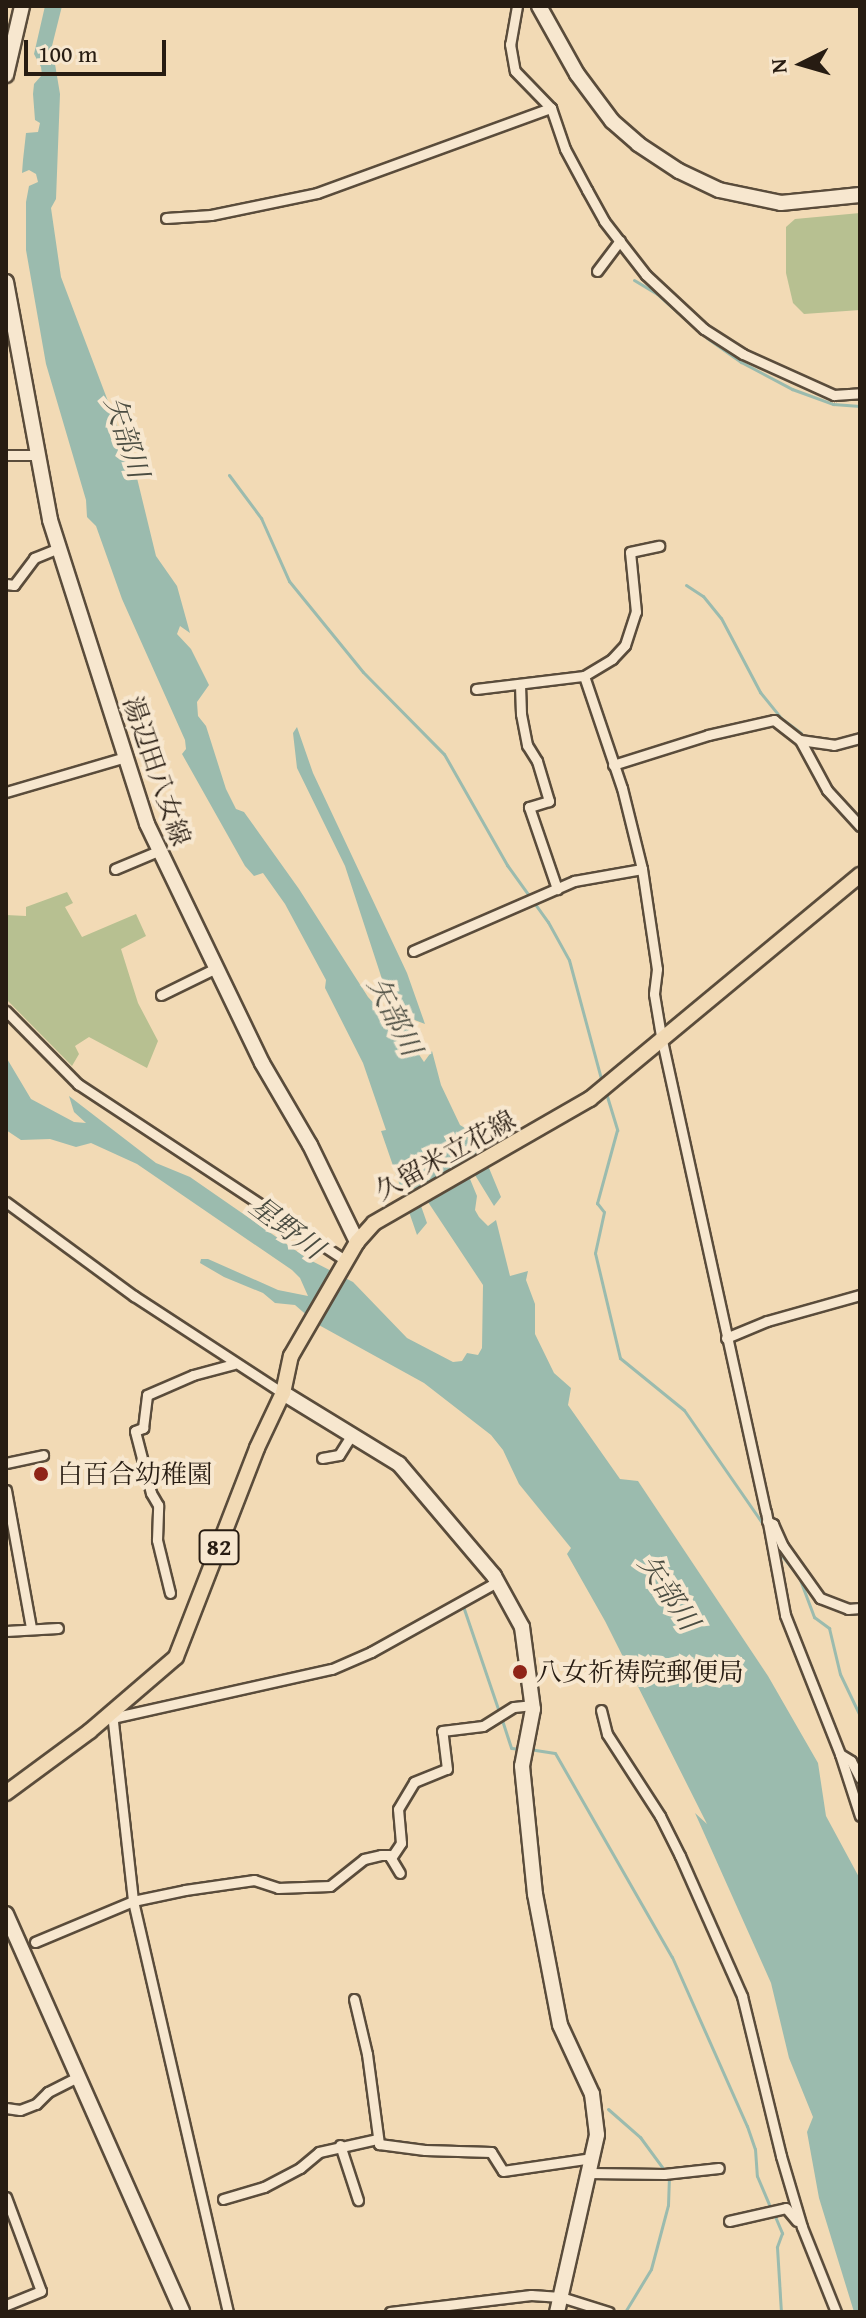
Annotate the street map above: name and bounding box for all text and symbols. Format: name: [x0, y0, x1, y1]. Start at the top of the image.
scale bar: [28, 24, 170, 74]
north arrow: [762, 24, 842, 104]
text: 100 m: [38, 36, 98, 71]
text: N: [762, 57, 795, 75]
water label: 矢部川: [98, 392, 156, 482]
street label: 湯辺田八女線: [117, 692, 197, 850]
water label: 矢部川: [361, 971, 429, 1061]
street label: 久留米立花線: [369, 1104, 521, 1206]
water label: 星野川: [243, 1188, 331, 1266]
place label: 白百合幼稚園: [57, 1458, 213, 1490]
marker: 白百合幼稚園: [32, 1465, 50, 1483]
road number: 82: [197, 1527, 241, 1567]
water label: 矢部川: [632, 1548, 706, 1636]
place label: 八女祈祷院郵便局: [536, 1656, 744, 1688]
marker: 八女祈祷院郵便局: [511, 1663, 529, 1681]

